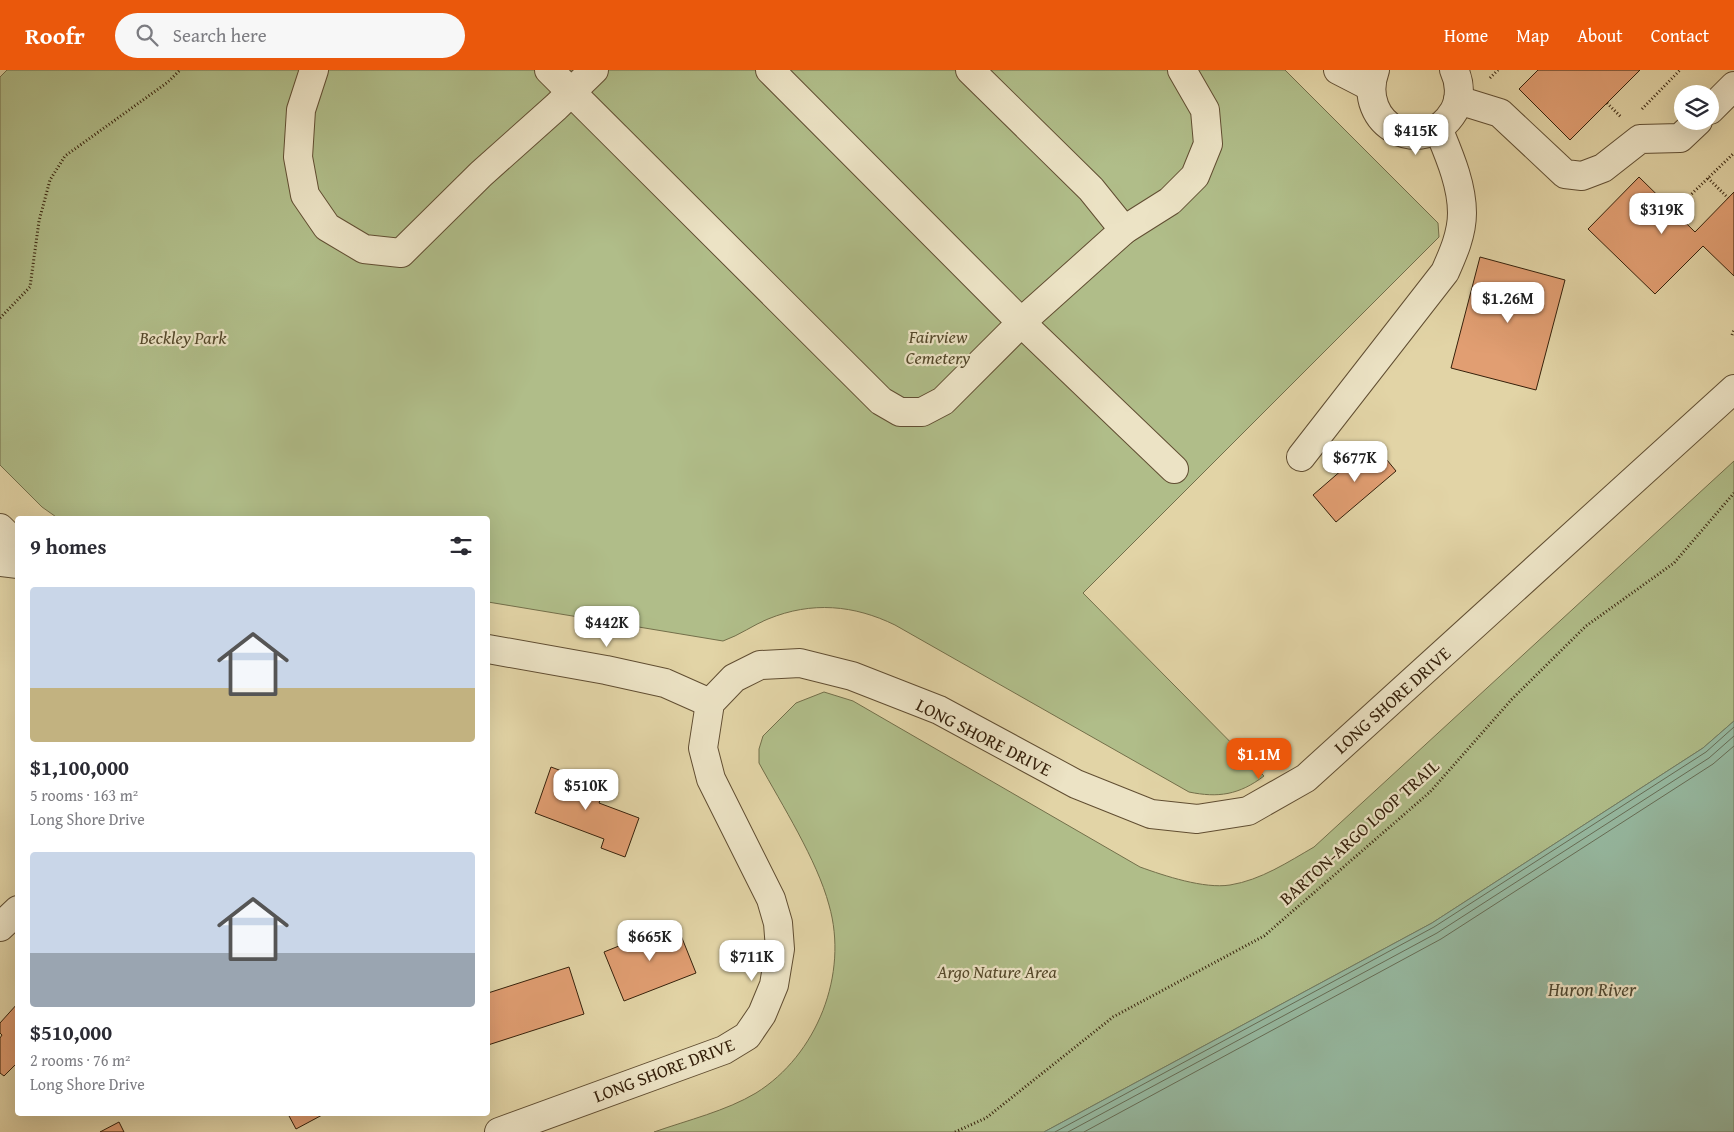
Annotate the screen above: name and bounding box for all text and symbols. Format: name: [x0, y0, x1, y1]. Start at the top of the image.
search box: [115, 13, 465, 58]
text: Roofr: [25, 18, 85, 53]
icon: search: [133, 21, 161, 49]
text: Search here: [173, 21, 267, 49]
text: Home: [1444, 22, 1488, 49]
text: Map: [1516, 22, 1549, 49]
text: About: [1577, 22, 1623, 49]
text: Contact: [1651, 22, 1709, 49]
map controls: [1674, 85, 1719, 130]
button: layers: [1674, 85, 1719, 130]
pin: $415K: [1381, 114, 1451, 156]
text: $415K: [1394, 118, 1438, 142]
pin: $319K: [1627, 192, 1697, 235]
text: $319K: [1640, 197, 1684, 221]
pin: $1.26M: [1467, 282, 1549, 324]
text: $1.26M: [1482, 286, 1534, 310]
park label: Fairview Cemetery: [906, 323, 971, 371]
park label: Beckley Park: [138, 324, 227, 351]
pin: $677K: [1320, 440, 1390, 483]
text: $677K: [1333, 445, 1377, 469]
text: 9 homes: [30, 531, 106, 562]
icon: filters: [447, 532, 475, 560]
pin: $442K: [572, 606, 642, 648]
text: $442K: [585, 610, 629, 634]
icon: home: [208, 619, 298, 709]
street label: LONG SHORE DRIVE: [1328, 640, 1456, 760]
street label: LONG SHORE DRIVE: [912, 691, 1056, 783]
pin: $1.1M: [1224, 738, 1294, 780]
text: $1.1M: [1237, 742, 1281, 766]
text: $1,100,000: [30, 752, 129, 783]
street label: BARTON-ARGO LOOP TRAIL: [1273, 753, 1445, 911]
pin: $510K: [551, 768, 621, 811]
text: $510K: [564, 773, 608, 797]
text: 5 rooms · 163 m²: [30, 783, 138, 807]
text: Long Shore Drive: [30, 807, 145, 831]
icon: home: [208, 884, 298, 974]
pin: $665K: [615, 920, 685, 962]
text: $665K: [628, 924, 672, 948]
pin: $711K: [717, 940, 787, 982]
text: $711K: [730, 944, 774, 968]
park label: Argo Nature Area: [936, 958, 1057, 985]
water label: Huron River: [1547, 975, 1637, 1003]
text: $510,000: [30, 1017, 112, 1048]
street label: LONG SHORE DRIVE: [590, 1031, 738, 1109]
text: 2 rooms · 76 m²: [30, 1048, 130, 1072]
text: Long Shore Drive: [30, 1072, 145, 1096]

